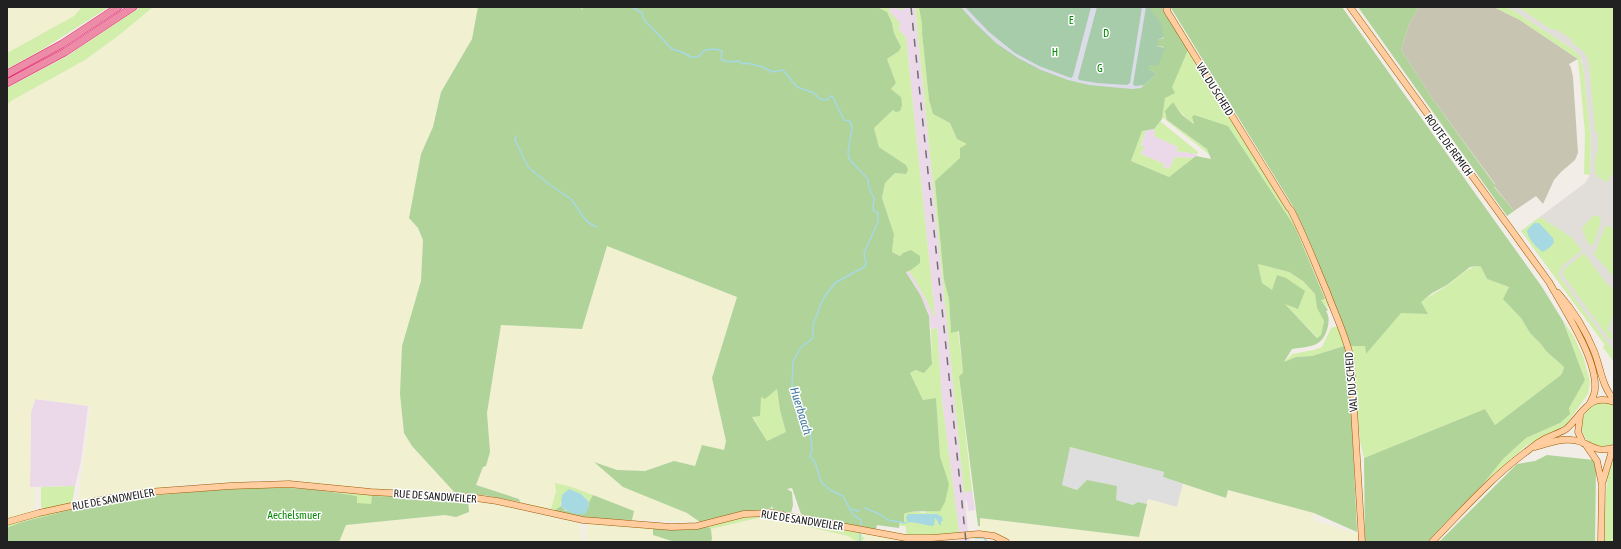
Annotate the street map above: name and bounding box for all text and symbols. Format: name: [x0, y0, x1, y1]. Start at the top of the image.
park label: E: [1069, 14, 1074, 26]
park label: D: [1103, 27, 1109, 39]
park label: H: [1052, 46, 1058, 58]
street label: VAL DU SCHEID: [1194, 60, 1236, 118]
park label: G: [1097, 62, 1103, 74]
street label: ROUTE DE REMICH: [1423, 112, 1475, 178]
street label: VAL DU SCHEID: [1342, 352, 1360, 412]
water label: Huerbaach: [787, 386, 815, 437]
street label: RUE DE SANDWEILER: [71, 486, 155, 512]
street label: RUE DE SANDWEILER: [393, 487, 477, 505]
street label: RUE DE SANDWEILER: [760, 508, 844, 532]
park label: Aechelsmuer: [268, 509, 321, 521]

